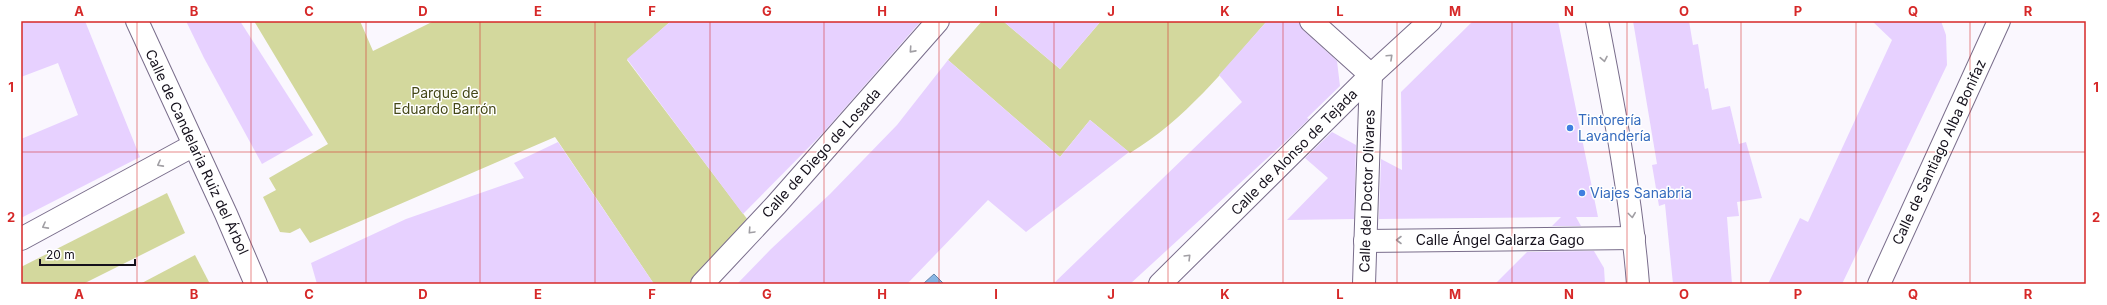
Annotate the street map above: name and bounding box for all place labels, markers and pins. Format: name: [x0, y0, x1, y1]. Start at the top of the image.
place label: Tintorería Lavandería: [1578, 111, 1651, 144]
marker: Tintorería Lavandería: [1565, 123, 1575, 133]
place label: Viajes Sanabria: [1590, 184, 1692, 201]
marker: Viajes Sanabria: [1577, 188, 1587, 198]

